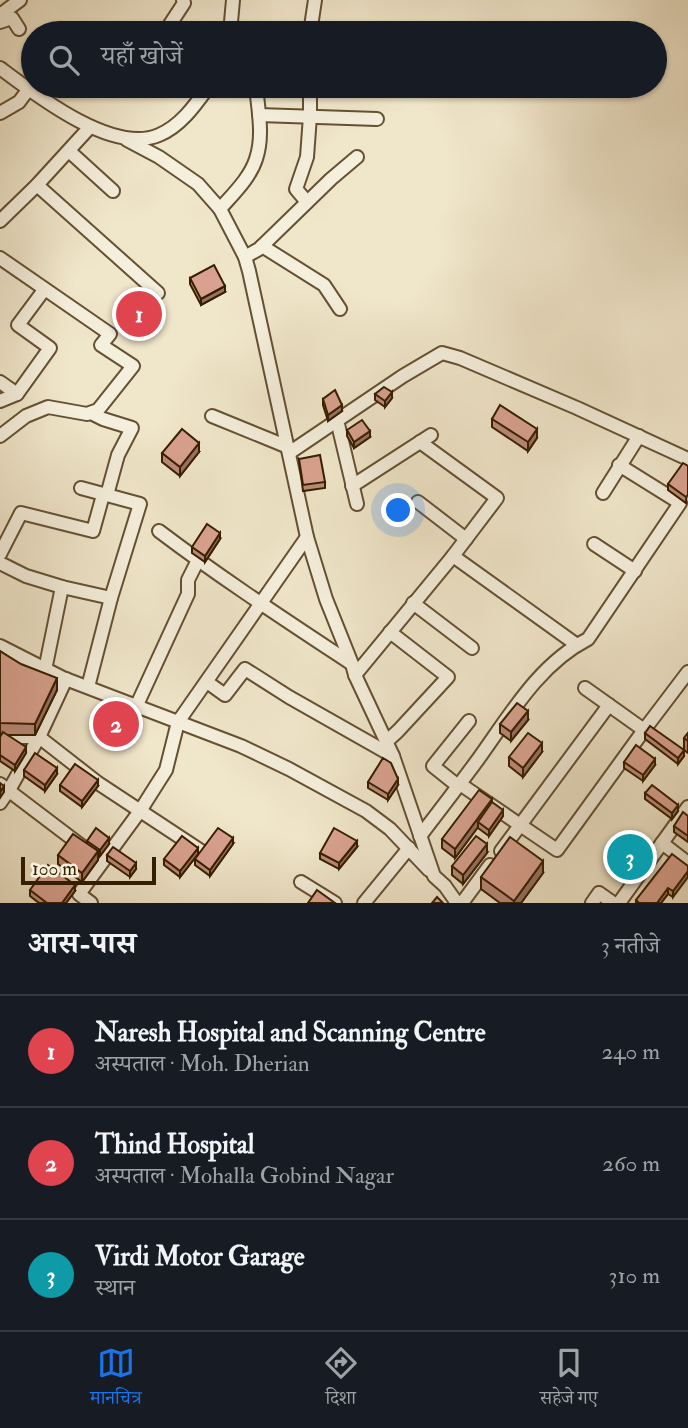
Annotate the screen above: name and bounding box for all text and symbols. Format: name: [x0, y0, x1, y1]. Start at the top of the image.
search box: [21, 21, 667, 98]
text: यहाँ खोजें: [101, 40, 183, 72]
icon: search: [45, 41, 83, 79]
pin: 1: [116, 288, 162, 340]
your location: [381, 493, 415, 527]
pin: 2: [93, 698, 139, 750]
pin: 3: [607, 831, 653, 883]
scale bar: [21, 854, 156, 886]
text: 100 m: [32, 857, 77, 881]
text: आस-पास: [28, 925, 136, 962]
text: 3 नतीजे: [601, 931, 660, 960]
text: Naresh Hospital and Scanning Centre: [95, 1017, 486, 1049]
text: 1: [47, 1037, 55, 1066]
text: 240 m: [601, 1037, 660, 1066]
text: अस्पताल · Moh. Dherian: [95, 1049, 310, 1078]
text: Thind Hospital: [95, 1129, 254, 1161]
text: 2: [45, 1149, 57, 1178]
text: 260 m: [602, 1149, 660, 1178]
text: अस्पताल · Mohalla Gobind Nagar: [95, 1161, 394, 1190]
text: Virdi Motor Garage: [95, 1241, 305, 1273]
text: 3: [47, 1261, 55, 1290]
text: 310 m: [609, 1261, 660, 1290]
text: स्थान: [95, 1273, 135, 1302]
tab: मानचित्र: [90, 1344, 142, 1416]
tab: दिशा: [322, 1344, 360, 1416]
tab: सहेजे गए: [540, 1344, 598, 1416]

